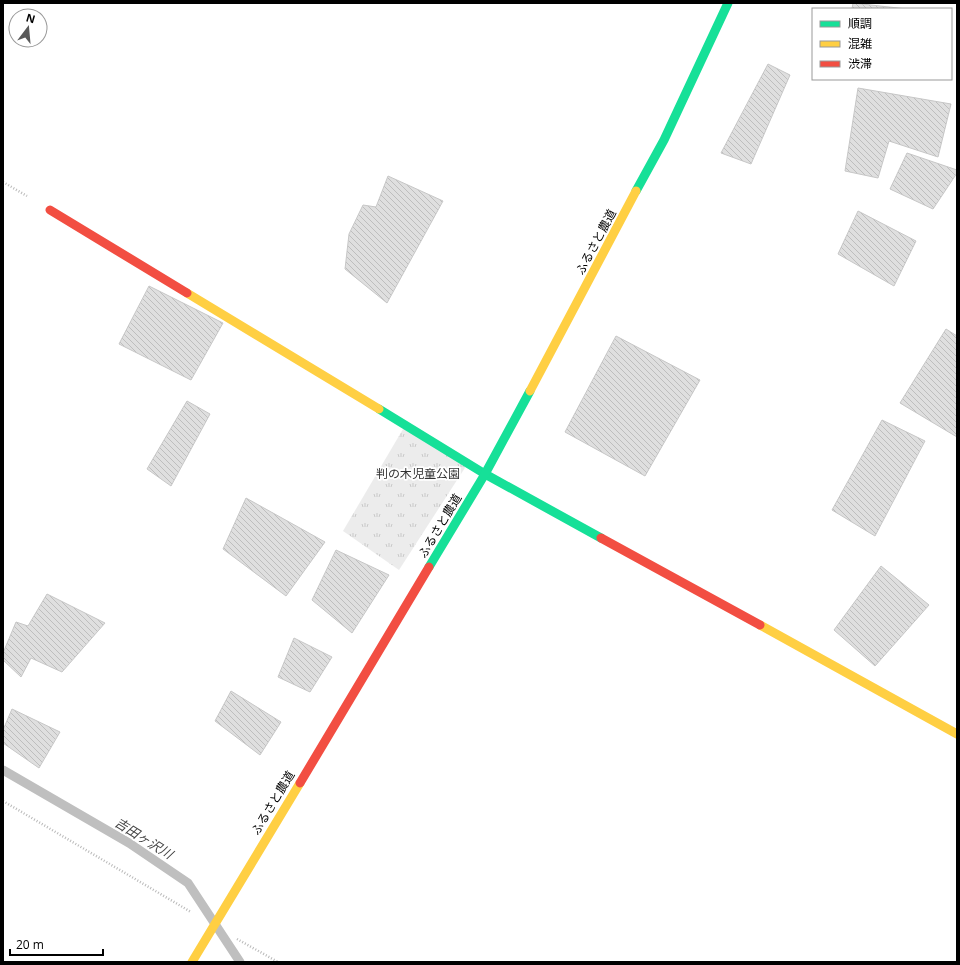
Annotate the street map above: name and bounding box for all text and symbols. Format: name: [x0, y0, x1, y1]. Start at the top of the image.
north arrow: [8, 8, 48, 48]
legend: [812, 8, 952, 80]
text: N: [25, 9, 37, 26]
text: 順調: [848, 15, 872, 32]
text: 混雑: [848, 35, 872, 52]
text: 渋滞: [848, 55, 872, 72]
street label: ふるさと農道: [571, 206, 620, 278]
park label: 判の木児童公園: [376, 465, 460, 482]
street label: ふるさと農道: [414, 490, 465, 561]
street label: ふるさと農道: [247, 767, 298, 838]
water label: 吉田ヶ沢川: [112, 813, 178, 864]
scale bar: [10, 931, 103, 957]
text: 20 m: [16, 936, 44, 953]

